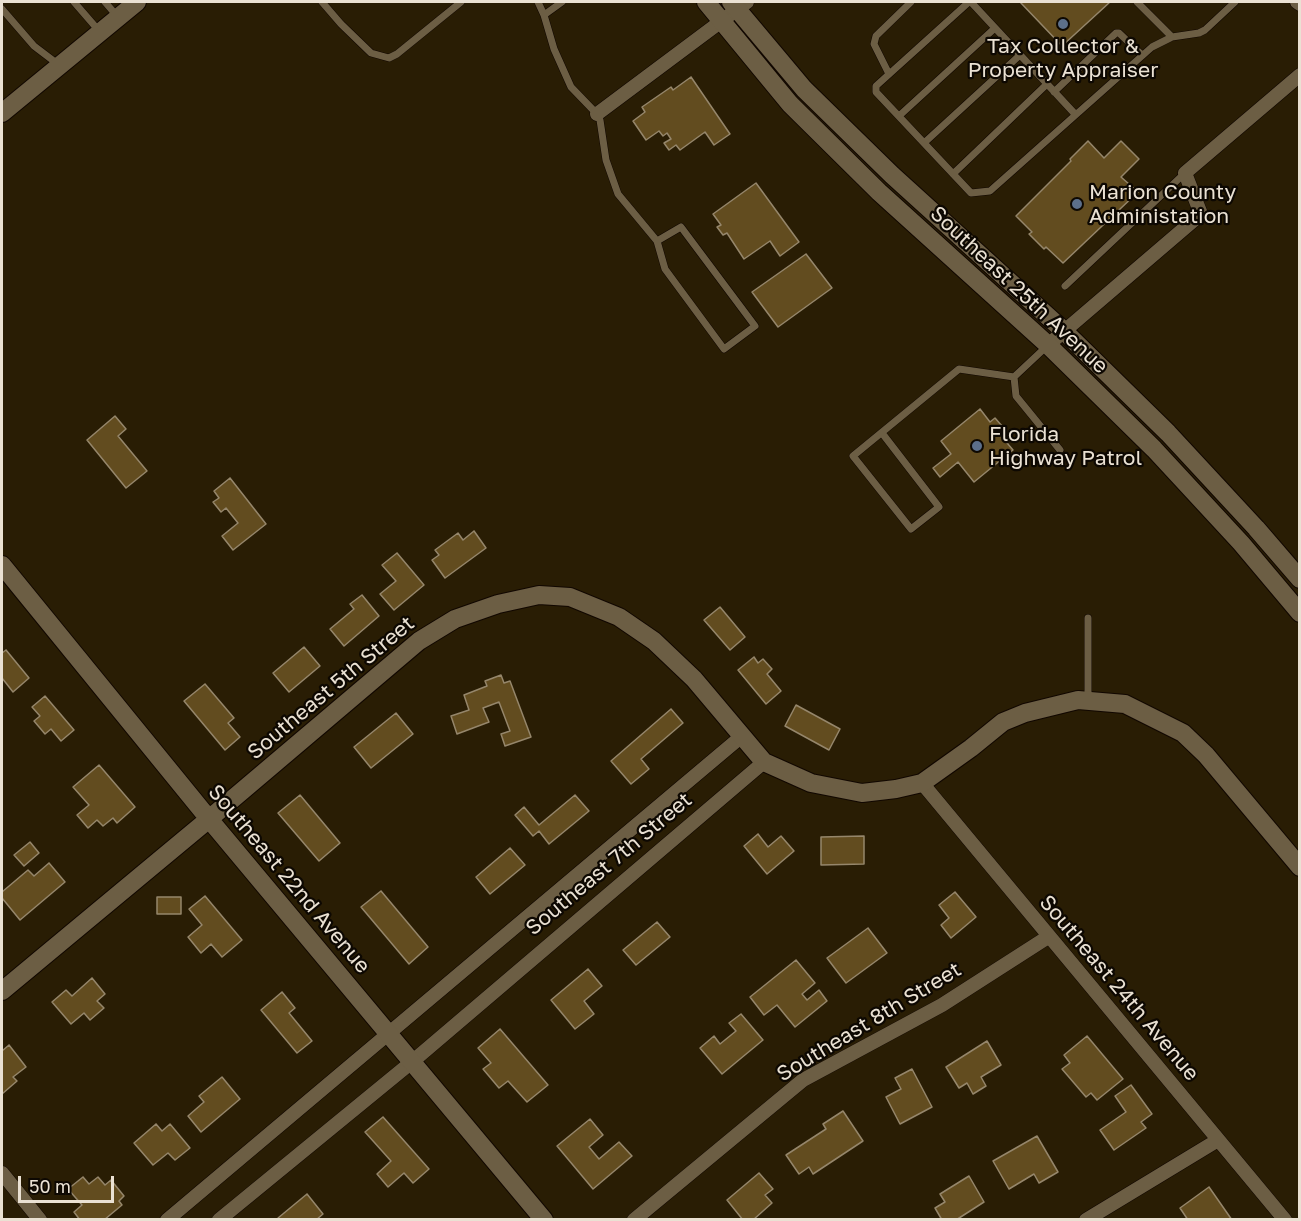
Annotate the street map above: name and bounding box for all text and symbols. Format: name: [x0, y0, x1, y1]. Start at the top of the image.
marker: Tax Collector & Property Appraiser: [1056, 17, 1070, 31]
place label: Tax Collector & Property Appraiser: [968, 33, 1158, 83]
place label: Marion County Administation: [1089, 179, 1236, 229]
marker: Marion County Administation: [1070, 197, 1084, 211]
street label: Southeast 25th Avenue: [925, 201, 1113, 379]
place label: Florida Highway Patrol: [989, 421, 1142, 471]
marker: Florida Highway Patrol: [970, 439, 984, 453]
street label: Southeast 5th Street: [243, 611, 419, 765]
street label: Southeast 22nd Avenue: [203, 780, 375, 978]
street label: Southeast 7th Street: [521, 787, 697, 941]
street label: Southeast 24th Avenue: [1034, 890, 1204, 1086]
street label: Southeast 8th Street: [772, 957, 966, 1087]
scale bar: [21, 1164, 117, 1202]
text: 50 m: [29, 1175, 71, 1197]

